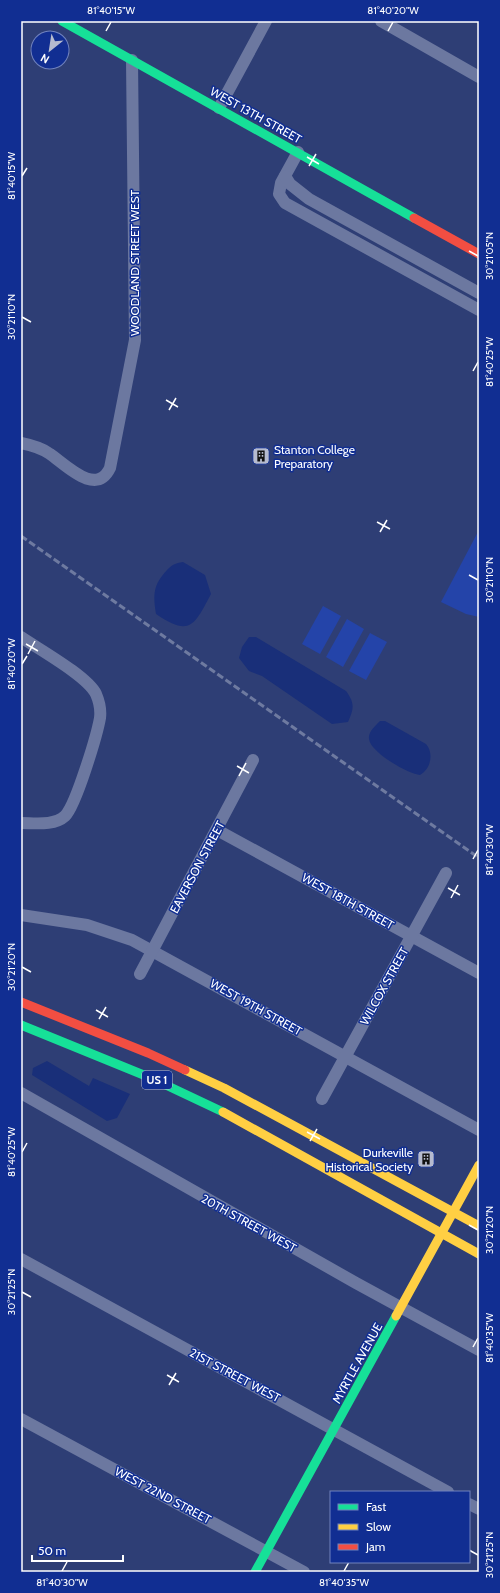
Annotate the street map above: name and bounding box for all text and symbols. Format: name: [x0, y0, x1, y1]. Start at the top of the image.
text: 81°40'15"W: [87, 4, 135, 17]
text: 81°40'20"W: [367, 4, 419, 17]
north arrow: [30, 30, 70, 70]
text: N: [38, 51, 52, 67]
street label: WEST 13TH STREET: [208, 84, 305, 147]
text: 81°40'15"W: [5, 152, 18, 200]
street label: WOODLAND STREET WEST: [127, 189, 142, 336]
text: 30°21'05"N: [483, 232, 496, 280]
text: 30°21'10"N: [5, 294, 18, 340]
text: 81°40'25"W: [483, 337, 496, 387]
place label: Stanton College Preparatory: [274, 442, 355, 471]
building icon: Stanton College Preparatory: [251, 446, 271, 466]
text: 30°21'10"N: [483, 557, 496, 603]
text: 81°40'20"W: [5, 638, 18, 690]
street label: EAVERSON STREET: [166, 818, 228, 916]
text: 81°40'30"W: [483, 824, 496, 876]
street label: WEST 18TH STREET: [299, 869, 397, 933]
text: 30°21'20"N: [5, 943, 18, 991]
street label: WILCOX STREET: [356, 944, 412, 1027]
street label: WEST 19TH STREET: [207, 976, 305, 1039]
road number: US 1: [142, 1071, 172, 1089]
text: 81°40'25"W: [5, 1127, 18, 1177]
place label: Durkeville Historical Society: [326, 1145, 413, 1174]
building icon: Durkeville Historical Society: [416, 1149, 436, 1169]
street label: 20TH STREET WEST: [199, 1191, 300, 1256]
text: 30°21'20"N: [483, 1206, 496, 1254]
text: 30°21'25"N: [5, 1269, 18, 1315]
text: 81°40'35"W: [483, 1312, 496, 1363]
street label: MYRTLE AVENUE: [329, 1320, 385, 1406]
street label: 21ST STREET WEST: [187, 1345, 284, 1406]
street label: WEST 22ND STREET: [112, 1463, 214, 1527]
legend: [330, 1491, 470, 1563]
text: Fast: [366, 1499, 386, 1514]
text: Slow: [366, 1519, 391, 1534]
text: 30°21'25"N: [483, 1532, 496, 1578]
scale bar: [32, 1537, 123, 1563]
text: Jam: [365, 1539, 385, 1554]
text: 50 m: [38, 1543, 66, 1558]
text: 81°40'30"W: [36, 1576, 88, 1589]
text: 81°40'35"W: [319, 1576, 370, 1589]

